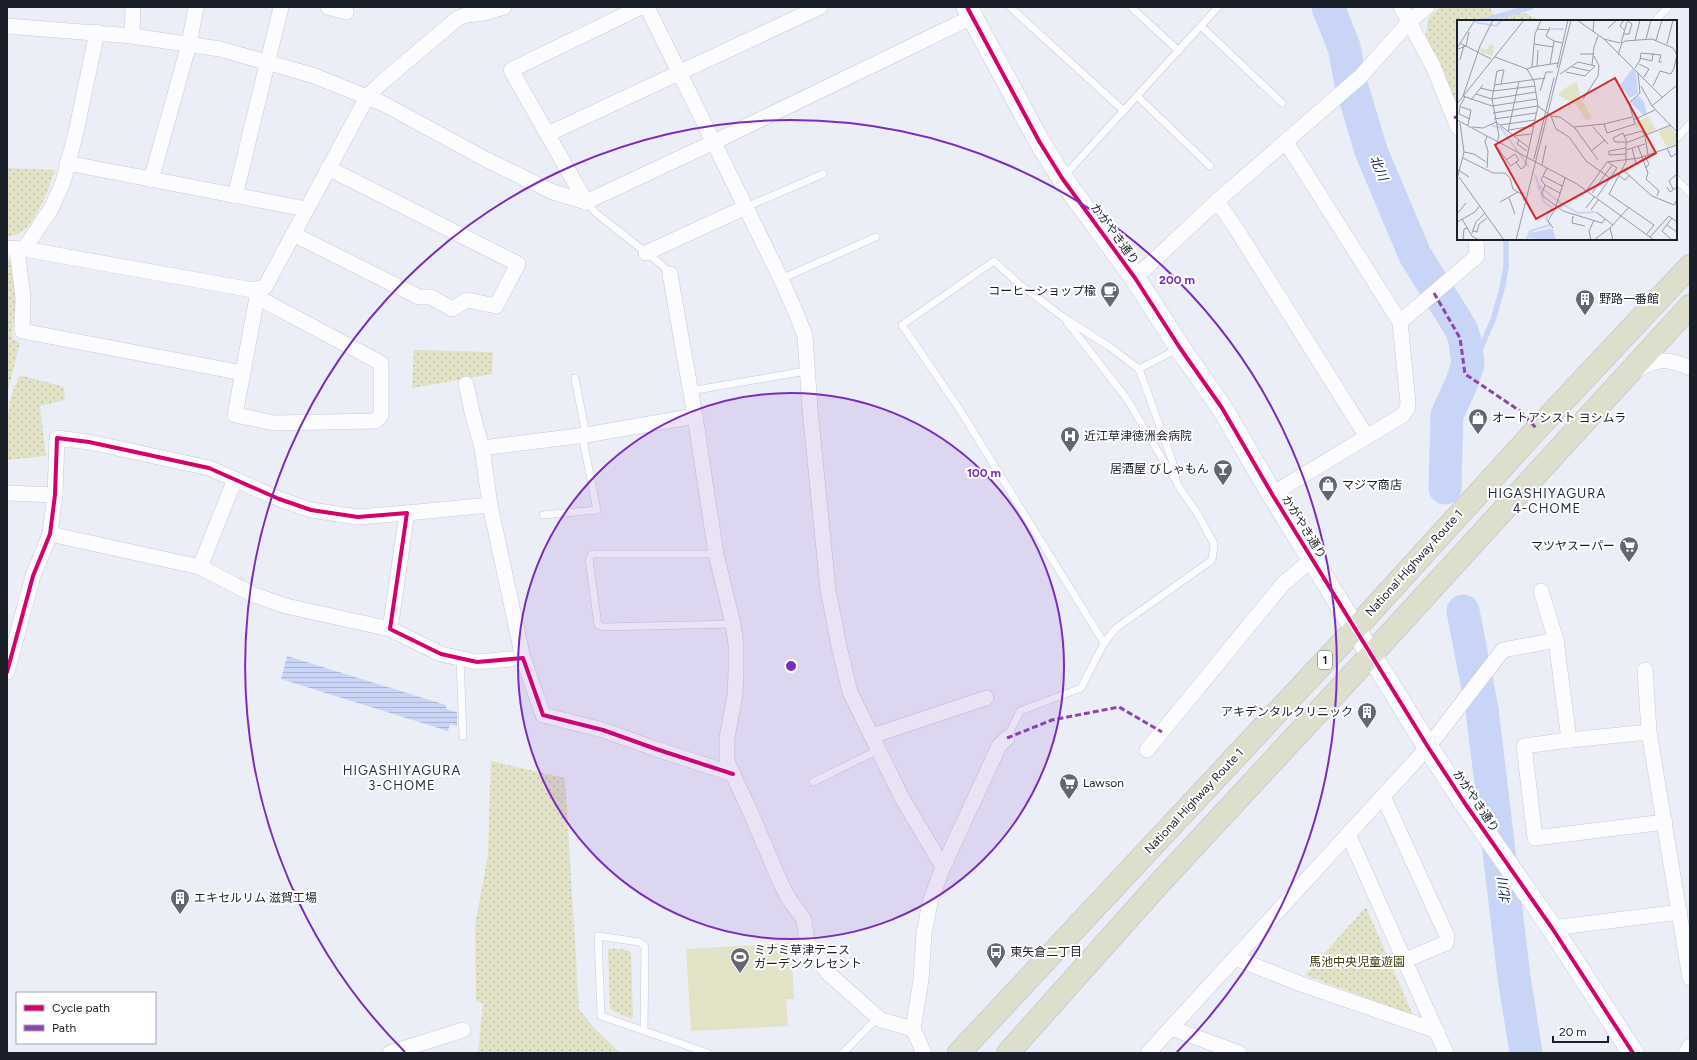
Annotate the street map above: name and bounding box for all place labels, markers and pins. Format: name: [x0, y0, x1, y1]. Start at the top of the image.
cafe icon: コーヒーショップ楡: [1099, 280, 1121, 308]
place label: コーヒーショップ楡: [988, 284, 1096, 298]
building icon: 野路一番館: [1574, 288, 1596, 316]
place label: 野路一番館: [1599, 292, 1659, 306]
shop icon: オートアシスト ヨシムラ: [1467, 407, 1489, 435]
place label: オートアシスト ヨシムラ: [1492, 411, 1626, 425]
hospital icon: 近江草津徳洲会病院: [1059, 425, 1081, 453]
place label: 近江草津徳洲会病院: [1084, 429, 1192, 443]
bar icon: 居酒屋 びしゃもん: [1212, 458, 1234, 486]
place label: 居酒屋 びしゃもん: [1110, 462, 1209, 476]
shop icon: マジマ商店: [1317, 474, 1339, 502]
place label: マジマ商店: [1342, 478, 1402, 492]
supermarket icon: マツヤスーパー: [1618, 535, 1640, 563]
place label: マツヤスーパー: [1531, 539, 1615, 553]
centre of rings: [784, 659, 798, 673]
building icon: アキデンタルクリニック: [1356, 701, 1378, 729]
place label: アキデンタルクリニック: [1221, 705, 1353, 719]
supermarket icon: Lawson: [1058, 772, 1080, 800]
place label: Lawson: [1083, 776, 1124, 790]
building icon: エキセルリム 滋賀工場: [169, 887, 191, 915]
place label: エキセルリム 滋賀工場: [194, 891, 317, 905]
bus stop icon: 東矢倉二丁目: [985, 941, 1007, 969]
place label: ミナミ草津テニス ガーデンクレセント: [754, 943, 862, 971]
place label: 東矢倉二丁目: [1010, 945, 1082, 959]
sports icon: ミナミ草津テニス ガーデンクレセント: [729, 946, 751, 974]

